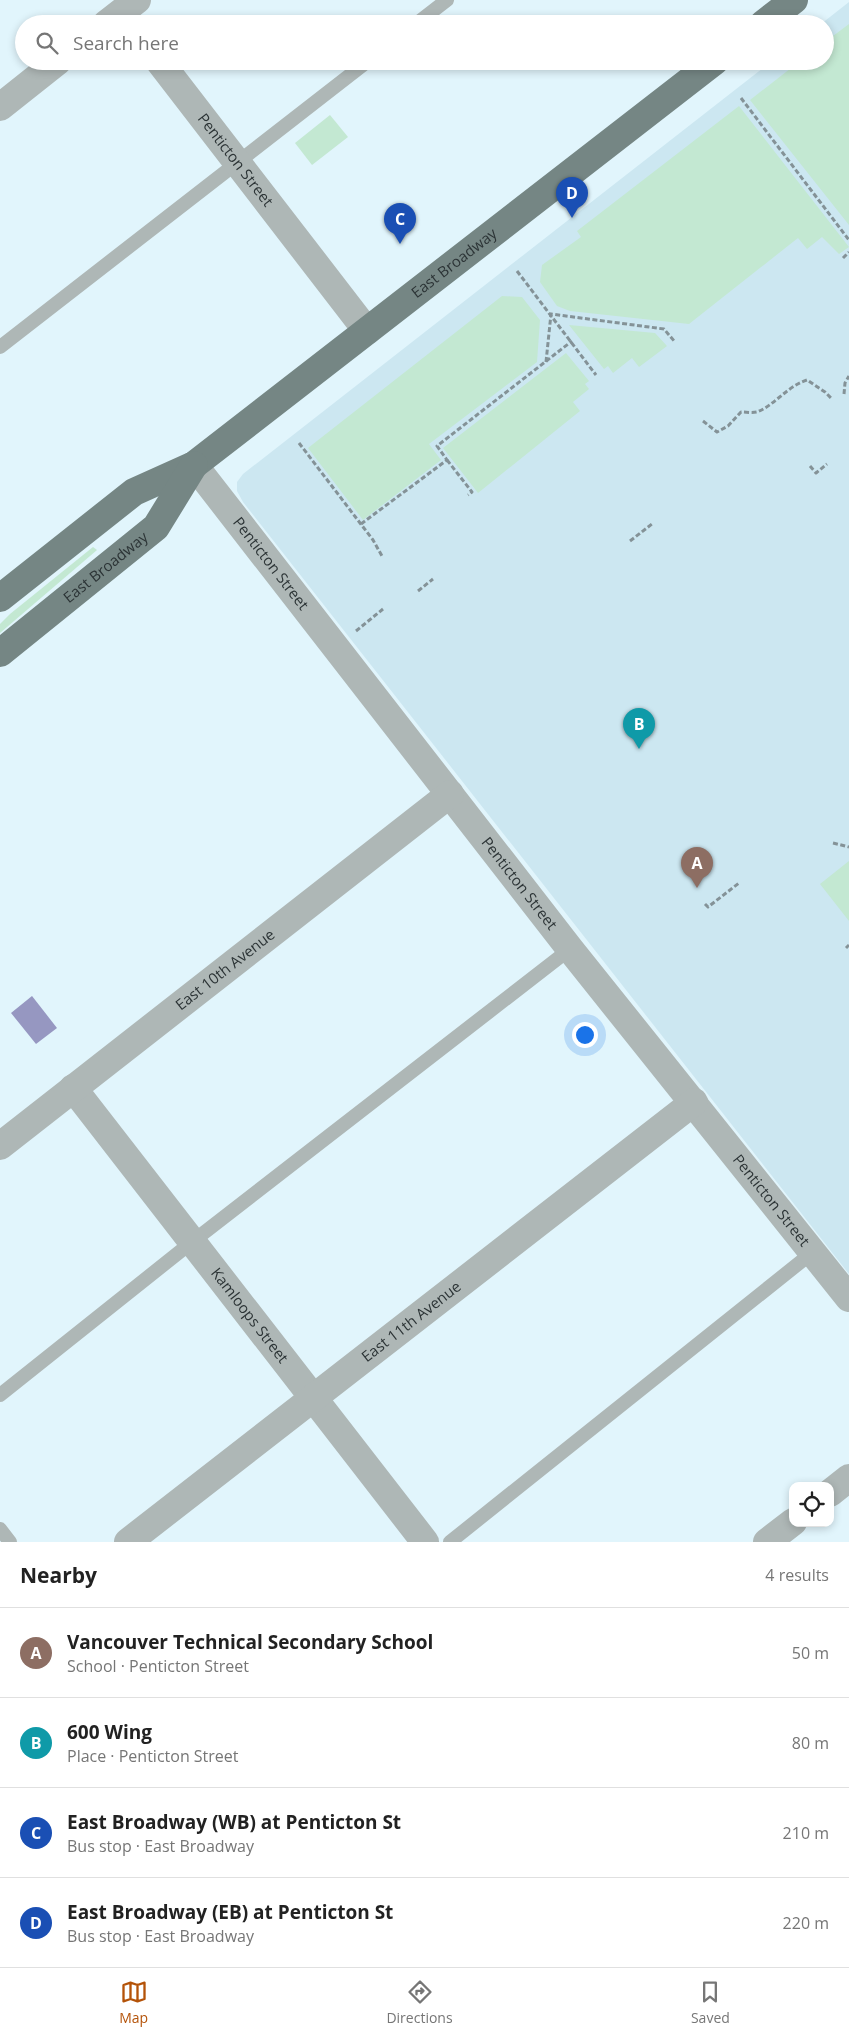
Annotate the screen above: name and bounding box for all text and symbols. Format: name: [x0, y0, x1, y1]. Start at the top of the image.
search box: [15, 15, 834, 70]
icon: search: [33, 29, 61, 57]
text: Search here: [73, 30, 179, 56]
street label: Penticton Street: [194, 109, 278, 210]
pin: D: [556, 177, 588, 218]
pin: C: [384, 203, 416, 244]
street label: East Broadway: [407, 223, 501, 302]
street label: Penticton Street: [229, 513, 314, 614]
street label: East Broadway: [59, 526, 152, 607]
pin: B: [623, 708, 655, 749]
street label: Penticton Street: [478, 832, 562, 933]
pin: A: [681, 847, 713, 888]
street label: East 10th Avenue: [171, 924, 278, 1014]
your location: [572, 1022, 598, 1048]
street label: Penticton Street: [729, 1150, 815, 1250]
street label: Kamloops Street: [207, 1263, 294, 1367]
street label: East 11th Avenue: [357, 1276, 465, 1366]
map controls: [789, 1482, 834, 1527]
button: locate: [789, 1482, 834, 1527]
text: Nearby: [20, 1561, 97, 1589]
text: 4 results: [765, 1564, 829, 1586]
text: Vancouver Technical Secondary School: [67, 1629, 433, 1655]
text: A: [30, 1642, 42, 1664]
text: 50 m: [792, 1642, 829, 1664]
text: School · Penticton Street: [67, 1655, 249, 1677]
text: 600 Wing: [67, 1719, 152, 1745]
text: B: [31, 1732, 41, 1754]
text: 80 m: [792, 1732, 829, 1754]
text: Place · Penticton Street: [67, 1745, 239, 1767]
text: East Broadway (WB) at Penticton St: [67, 1809, 401, 1835]
text: C: [31, 1822, 41, 1844]
text: 210 m: [783, 1822, 829, 1844]
text: Bus stop · East Broadway: [67, 1835, 254, 1857]
text: East Broadway (EB) at Penticton St: [67, 1899, 393, 1925]
text: D: [30, 1912, 42, 1934]
text: 220 m: [783, 1912, 829, 1934]
text: Bus stop · East Broadway: [67, 1925, 254, 1947]
tab: Map: [119, 1978, 148, 2027]
tab: Directions: [386, 1978, 453, 2027]
tab: Saved: [691, 1978, 730, 2027]

